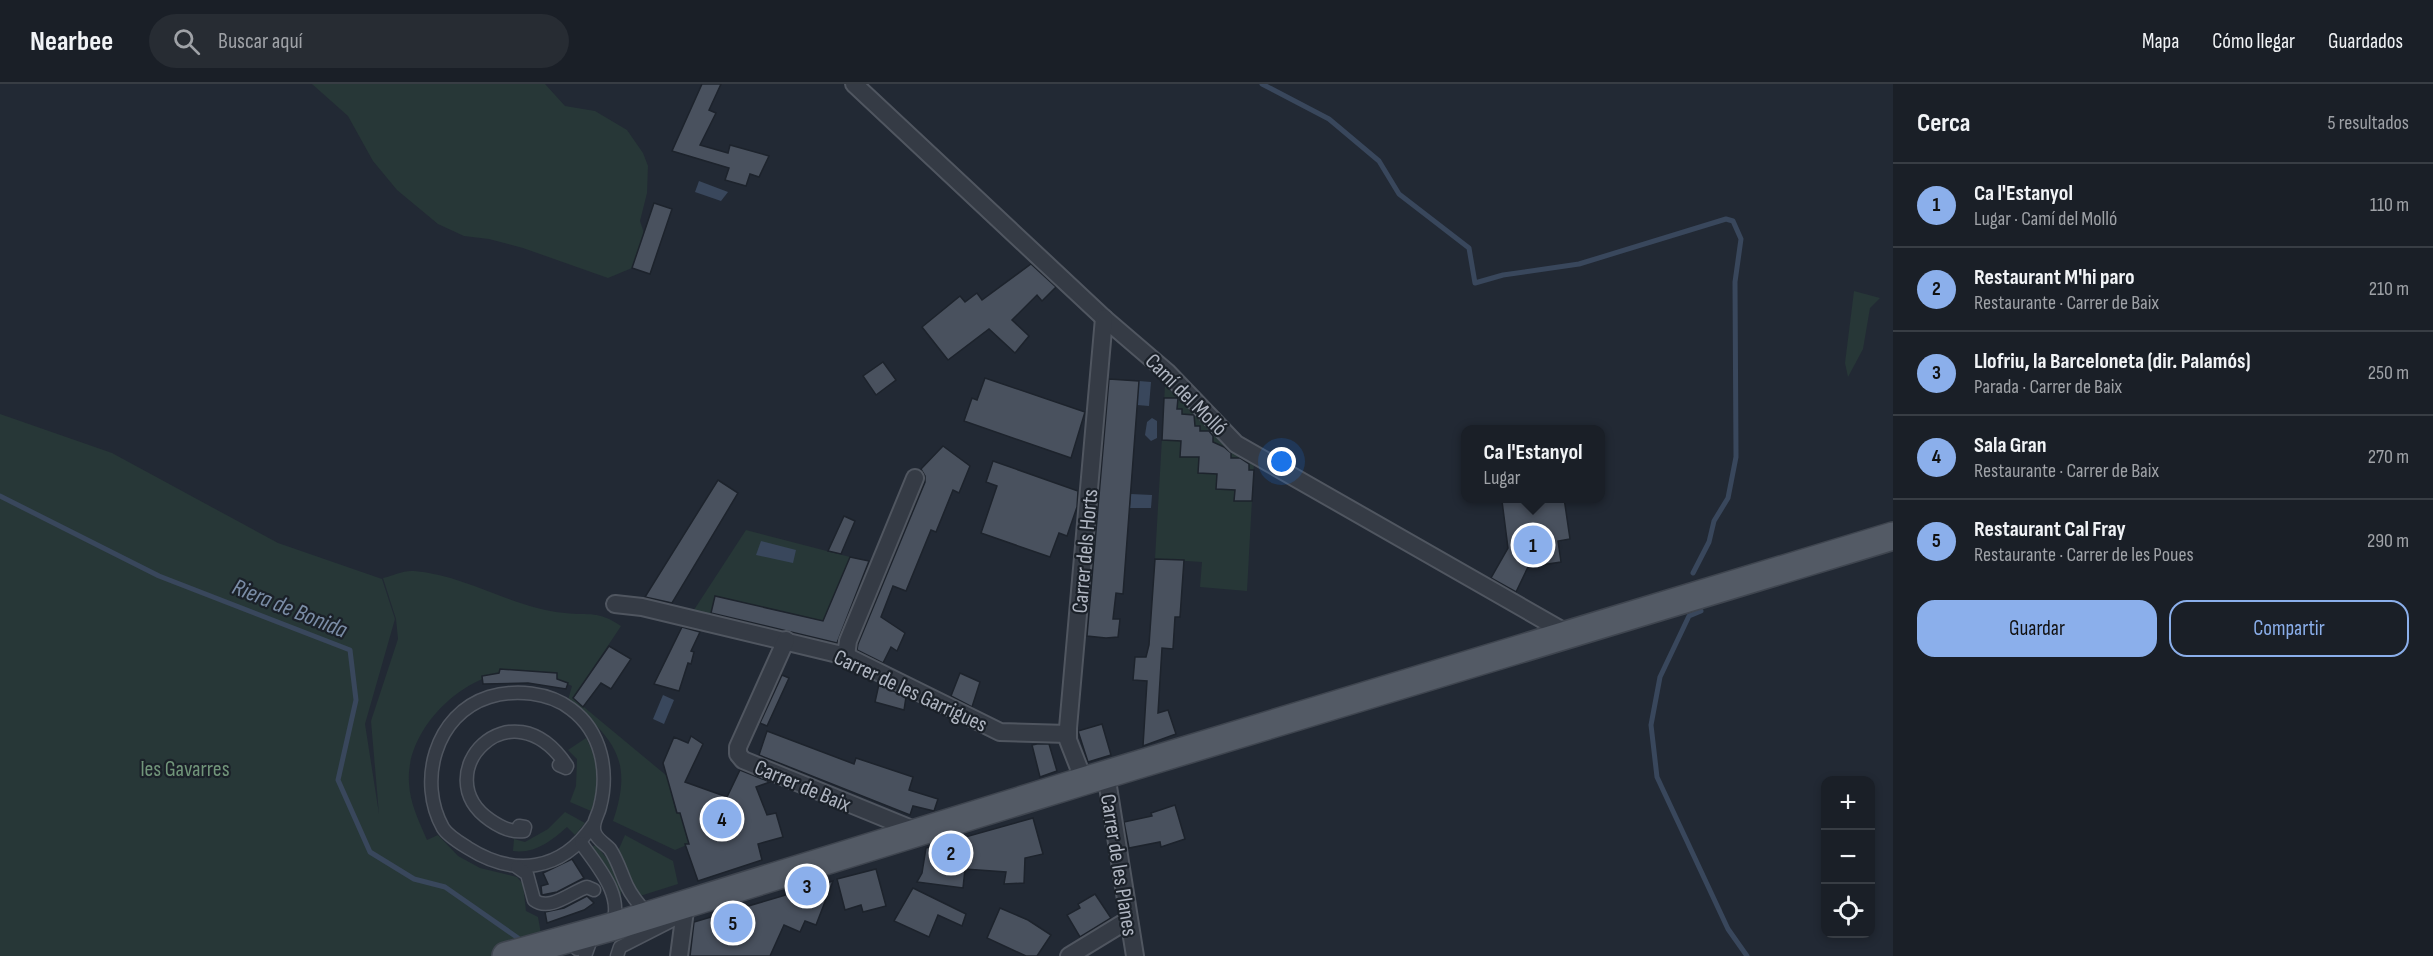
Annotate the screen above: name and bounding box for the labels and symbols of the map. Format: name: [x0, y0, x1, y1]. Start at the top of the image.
street label: Camí del Molló: [1139, 348, 1233, 442]
your location: [1267, 447, 1296, 476]
street label: Carrer dels Horts: [1067, 488, 1104, 614]
pin: 1: [1514, 522, 1552, 568]
water label: Riera de Bonida: [228, 572, 352, 645]
street label: Carrer de les Garrigues: [829, 644, 992, 739]
street label: Carrer de Baix: [750, 754, 855, 819]
park label: les Gavarres: [140, 756, 230, 783]
street label: Carrer de les Planes: [1094, 792, 1143, 938]
pin: 4: [702, 796, 742, 842]
pin: 2: [932, 830, 970, 876]
pin: 3: [788, 864, 826, 908]
pin: 5: [714, 900, 752, 946]

